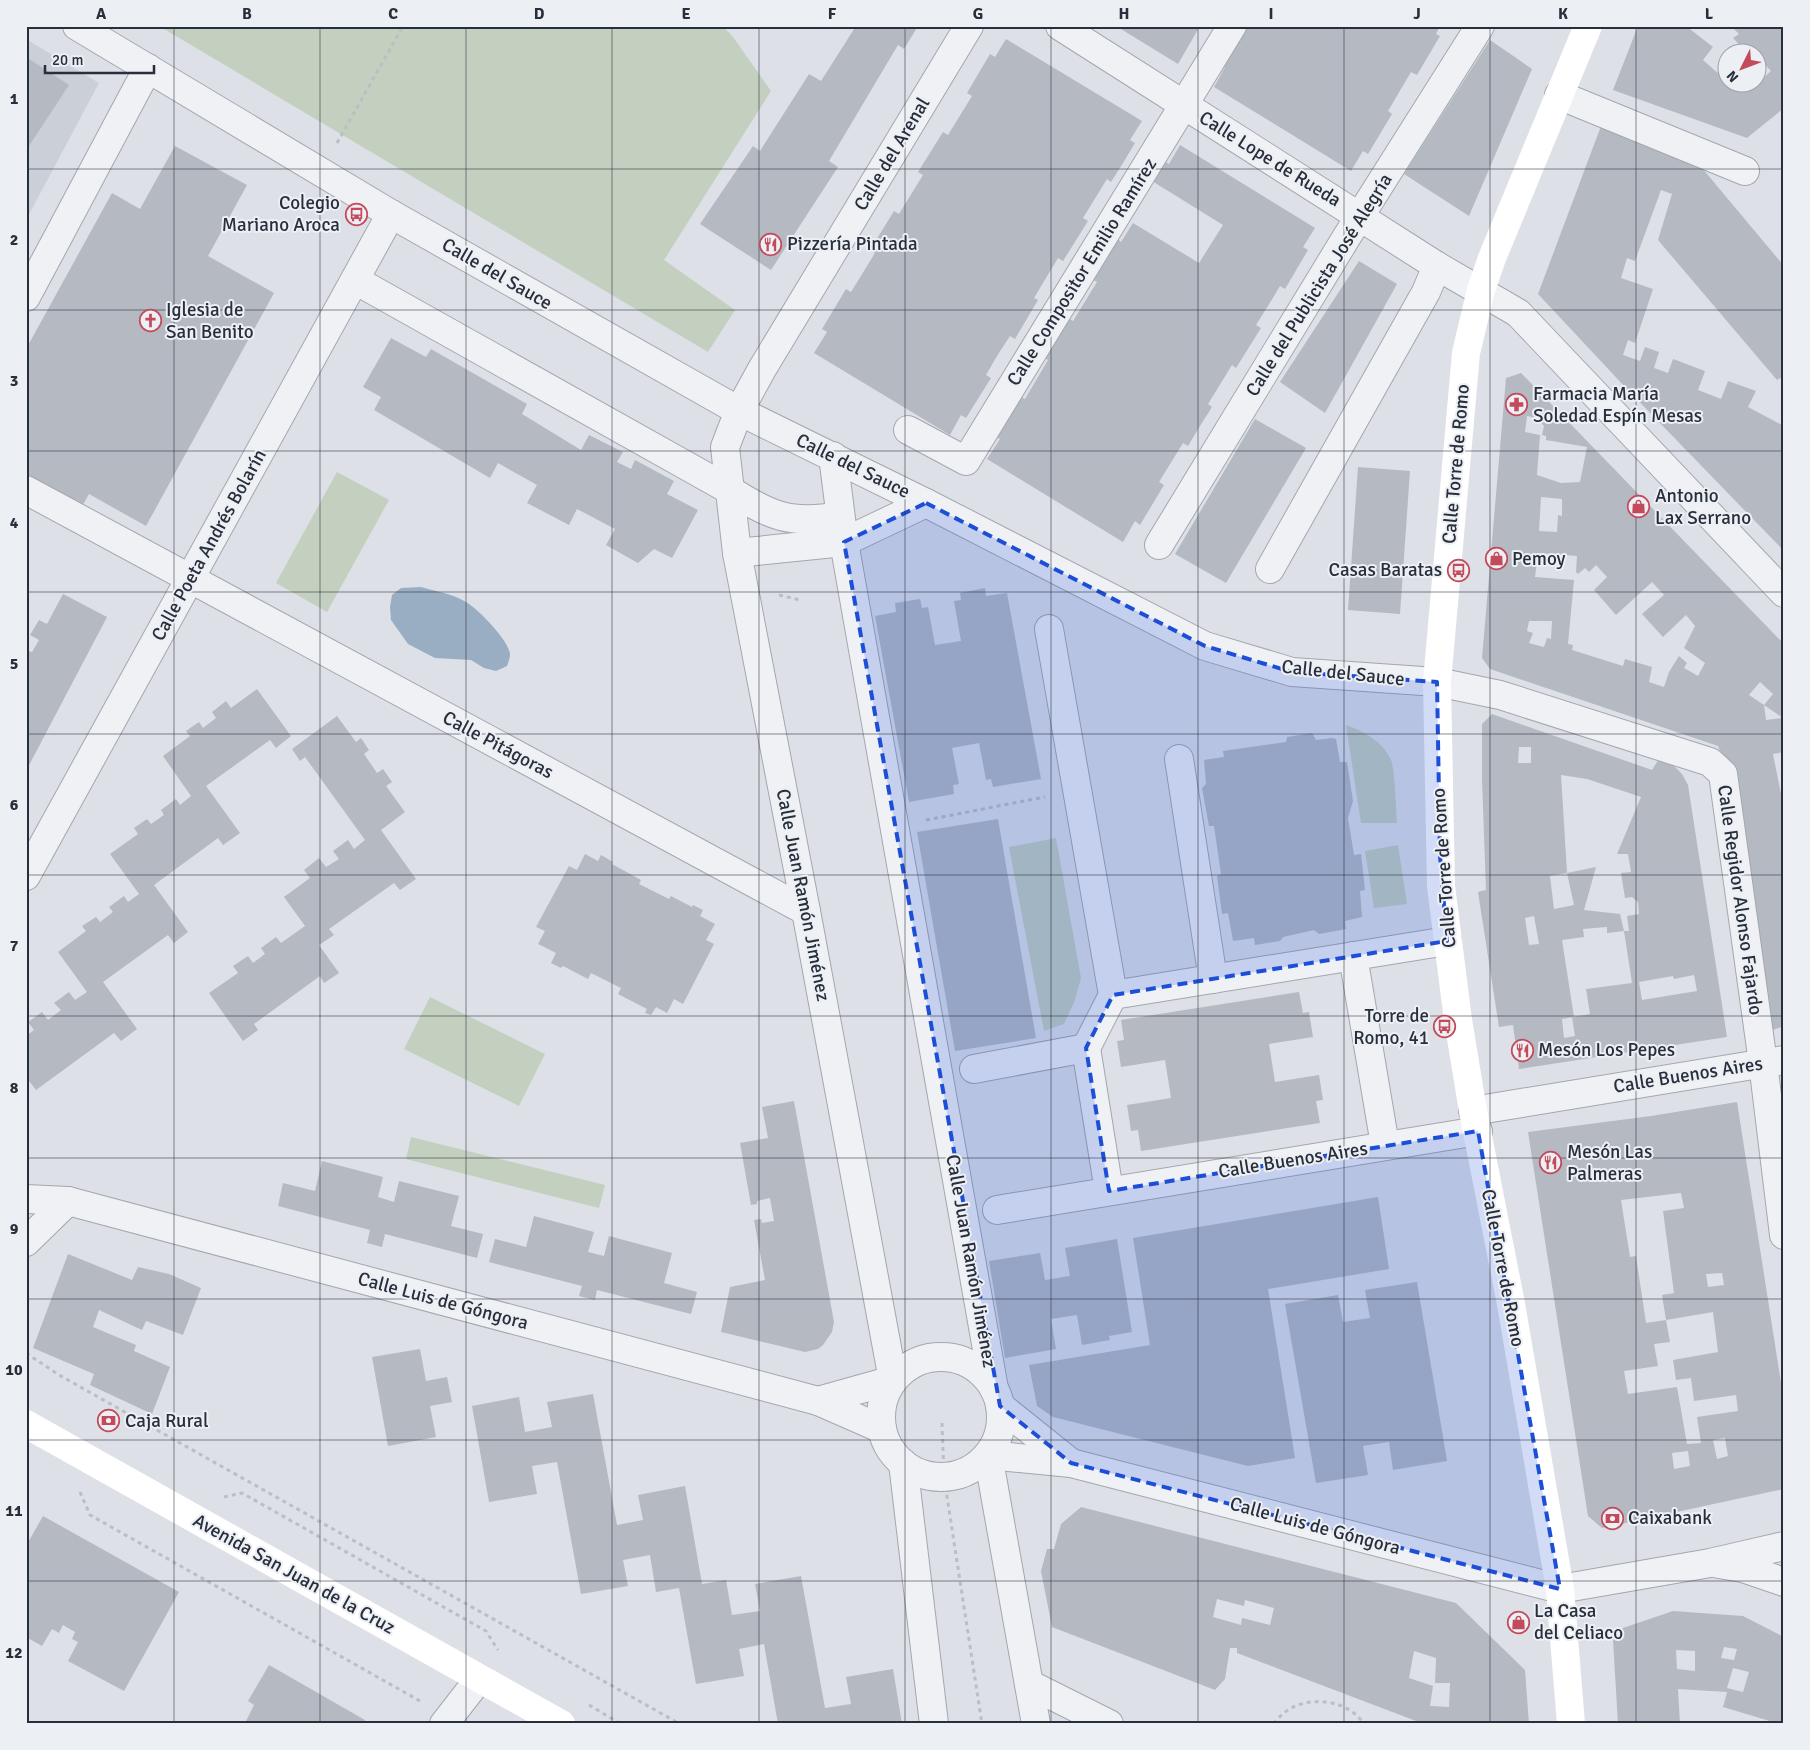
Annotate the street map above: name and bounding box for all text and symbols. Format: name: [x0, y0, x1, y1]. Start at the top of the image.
text: A: [96, 4, 107, 24]
text: B: [242, 4, 252, 24]
text: C: [388, 4, 398, 24]
text: D: [534, 4, 545, 24]
text: E: [681, 4, 691, 24]
text: F: [828, 4, 837, 24]
text: G: [973, 4, 983, 24]
text: H: [1119, 4, 1129, 24]
text: I: [1268, 4, 1274, 24]
text: J: [1413, 4, 1421, 24]
text: K: [1558, 4, 1568, 24]
text: L: [1705, 4, 1714, 24]
scale bar: [45, 42, 154, 74]
north arrow: [1718, 42, 1768, 92]
text: 20 m: [52, 51, 83, 69]
text: N: [1723, 67, 1742, 86]
text: 1: [10, 89, 19, 109]
street label: Calle del Arenal: [849, 93, 935, 215]
street label: Calle Lope de Rueda: [1195, 106, 1345, 212]
street label: Calle Compositor Emilio Ramírez: [1002, 154, 1162, 390]
street label: Calle del Publicista José Alegría: [1240, 169, 1398, 401]
place label: Colegio Mariano Aroca: [222, 191, 340, 237]
bus stop icon: Colegio Mariano Aroca: [344, 202, 368, 226]
text: 2: [10, 230, 18, 250]
restaurant icon: Pizzería Pintada: [759, 232, 783, 256]
place label: Pizzería Pintada: [787, 232, 918, 256]
street label: Calle del Sauce: [437, 233, 557, 315]
place label: Iglesia de San Benito: [166, 298, 254, 344]
church icon: Iglesia de San Benito: [138, 309, 162, 333]
text: 3: [10, 371, 18, 391]
place label: Farmacia María Soledad Espín Mesas: [1533, 382, 1702, 428]
street label: Calle Torre de Romo: [1437, 383, 1475, 545]
pharmacy icon: Farmacia María Soledad Espín Mesas: [1505, 393, 1529, 417]
street label: Calle del Sauce: [792, 428, 914, 504]
street label: Calle Poeta Andrés Bolarín: [146, 445, 272, 645]
place label: Antonio Lax Serrano: [1655, 484, 1751, 530]
shop icon: Antonio Lax Serrano: [1627, 495, 1651, 519]
text: 4: [10, 513, 19, 533]
shop icon: Pemoy: [1484, 547, 1508, 571]
place label: Pemoy: [1512, 547, 1565, 571]
place label: Casas Baratas: [1329, 558, 1442, 582]
bus stop icon: Casas Baratas: [1446, 558, 1470, 582]
text: 5: [10, 654, 18, 674]
street label: Calle del Sauce: [1280, 655, 1406, 691]
street label: Calle Pitágoras: [438, 706, 558, 784]
street label: Calle Regidor Alonso Fajardo: [1712, 783, 1768, 1017]
street label: Calle Juan Ramón Jiménez: [771, 787, 835, 1003]
street label: Calle Torre de Romo: [1426, 787, 1462, 949]
text: 6: [10, 795, 19, 815]
text: 7: [10, 936, 19, 956]
place label: Torre de Romo, 41: [1353, 1004, 1429, 1050]
bus stop icon: Torre de Romo, 41: [1433, 1015, 1457, 1039]
restaurant icon: Mesón Los Pepes: [1510, 1038, 1534, 1062]
place label: Mesón Los Pepes: [1538, 1038, 1675, 1062]
street label: Calle Buenos Aires: [1612, 1051, 1764, 1099]
text: 8: [10, 1078, 19, 1098]
street label: Calle Buenos Aires: [1217, 1136, 1369, 1184]
place label: Mesón Las Palmeras: [1567, 1140, 1652, 1186]
restaurant icon: Mesón Las Palmeras: [1539, 1151, 1563, 1175]
street label: Calle Juan Ramón Jiménez: [940, 1153, 1002, 1369]
street label: Calle Torre de Romo: [1476, 1187, 1530, 1349]
text: 9: [10, 1219, 19, 1239]
street label: Calle Luis de Góngora: [355, 1267, 531, 1335]
text: 10: [5, 1360, 23, 1380]
bank icon: Caja Rural: [97, 1409, 121, 1433]
place label: Caja Rural: [125, 1409, 209, 1433]
street label: Calle Luis de Góngora: [1227, 1492, 1403, 1560]
text: 11: [5, 1501, 23, 1521]
bank icon: Caixabank: [1600, 1506, 1624, 1530]
place label: Caixabank: [1628, 1506, 1712, 1530]
street label: Avenida San Juan de la Cruz: [189, 1508, 399, 1640]
place label: La Casa del Celiaco: [1534, 1599, 1623, 1645]
shop icon: La Casa del Celiaco: [1506, 1610, 1530, 1634]
text: 12: [5, 1643, 23, 1663]

